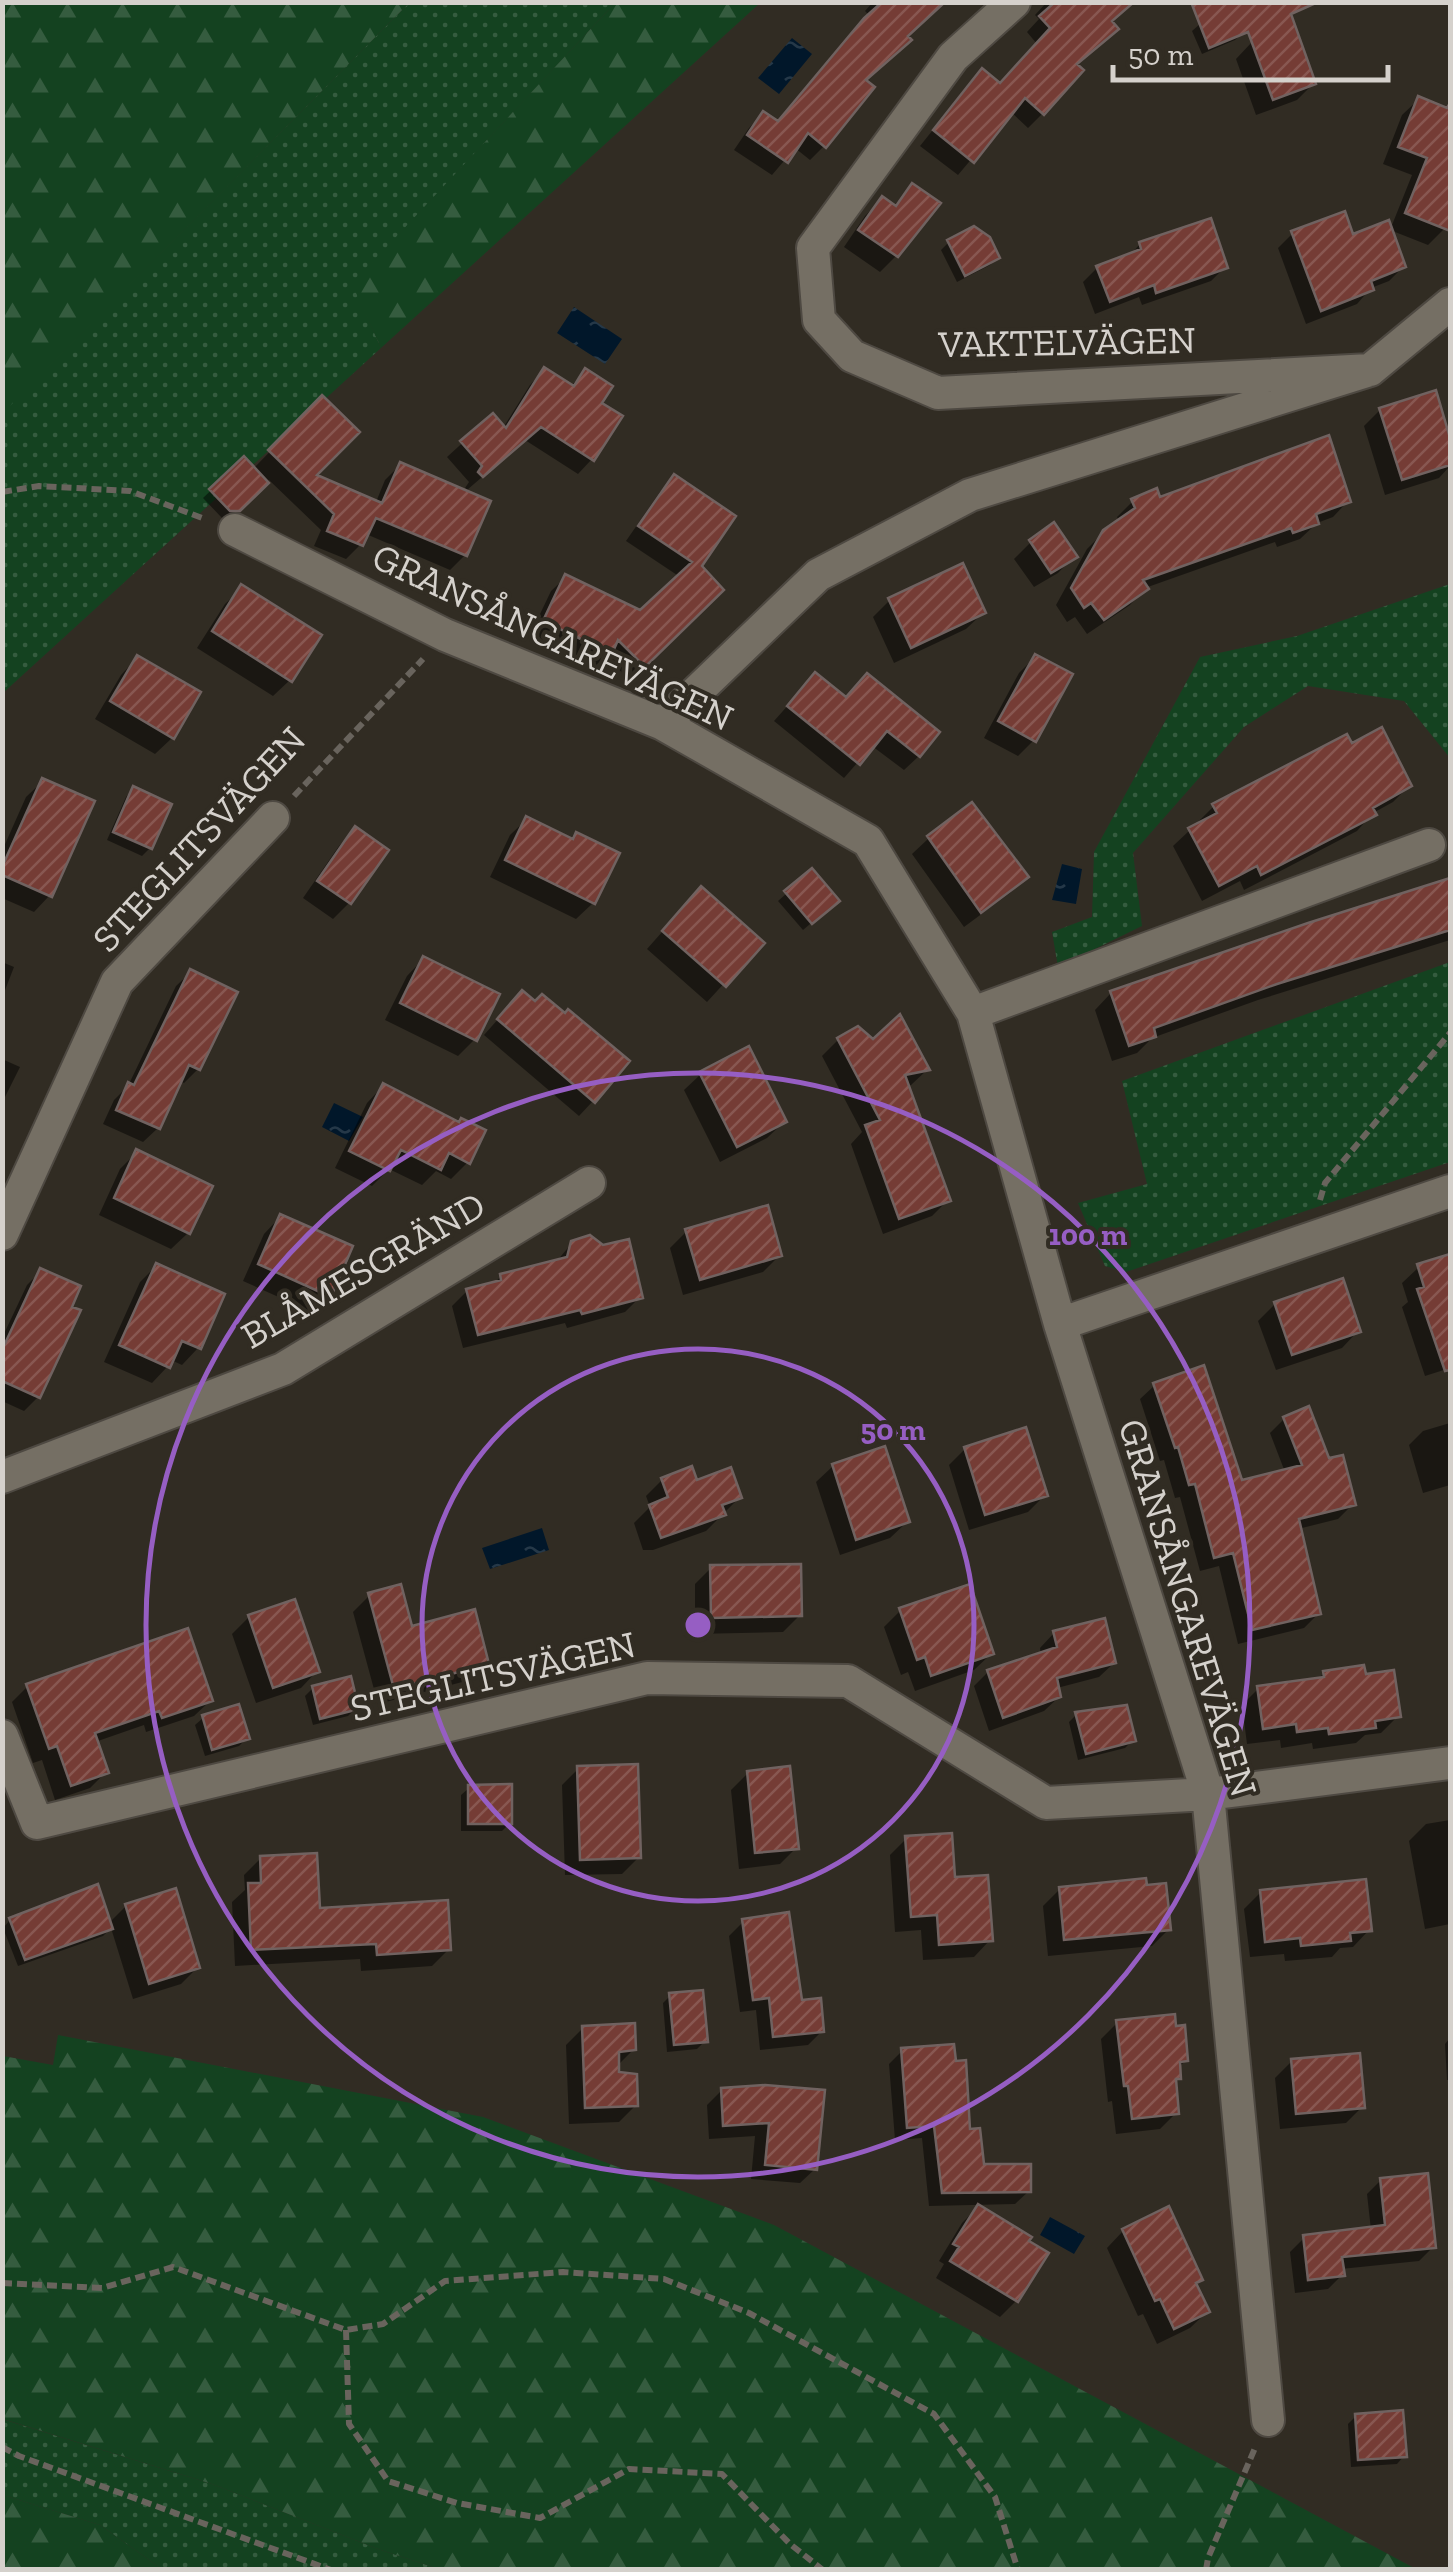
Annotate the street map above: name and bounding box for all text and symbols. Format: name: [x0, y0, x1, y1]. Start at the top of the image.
scale bar: [1113, 20, 1388, 82]
text: 50 m: [1128, 37, 1193, 73]
street label: VAKTELVÄGEN: [937, 317, 1196, 367]
street label: GRANSÅNGAREVÄGEN: [365, 533, 741, 741]
street label: STEGLITSVÄGEN: [83, 717, 315, 961]
street label: BLÅMESGRÄND: [233, 1182, 493, 1358]
text: 100 m: [1049, 1217, 1127, 1253]
text: 50 m: [861, 1412, 925, 1448]
street label: GRANSÅNGAREVÄGEN: [1109, 1413, 1267, 1803]
centre of rings: [680, 1607, 716, 1643]
street label: STEGLITSVÄGEN: [346, 1621, 640, 1731]

